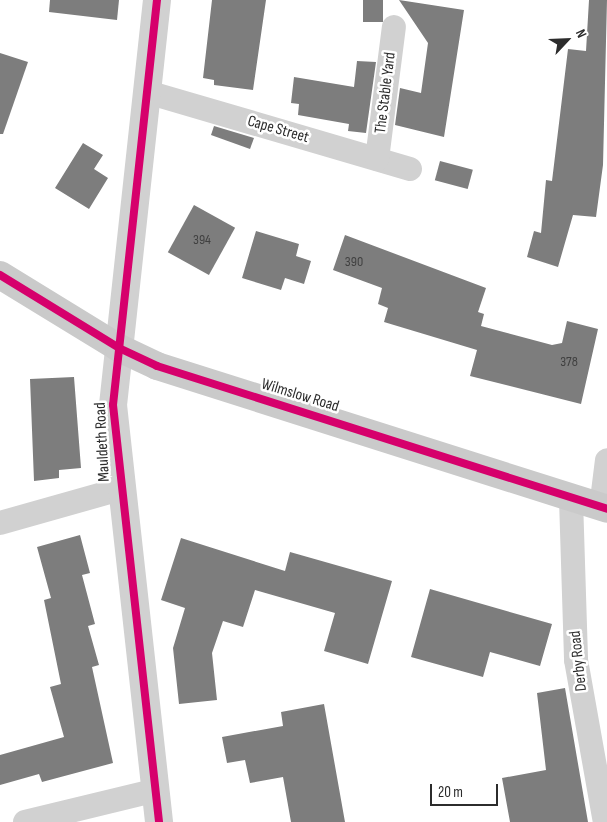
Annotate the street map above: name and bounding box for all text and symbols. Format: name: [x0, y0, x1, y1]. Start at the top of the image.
north arrow: [542, 15, 592, 65]
text: N: [572, 26, 590, 40]
street label: The Stable Yard: [371, 51, 401, 135]
street label: Cape Street: [245, 112, 311, 148]
house number: 394: [193, 232, 211, 248]
house number: 390: [345, 254, 363, 270]
house number: 378: [560, 354, 578, 370]
street label: Wilmslow Road: [259, 375, 341, 417]
street label: Mauldeth Road: [91, 402, 115, 482]
street label: Derby Road: [566, 630, 592, 692]
scale bar: [432, 774, 500, 806]
text: 20 m: [438, 783, 463, 802]

